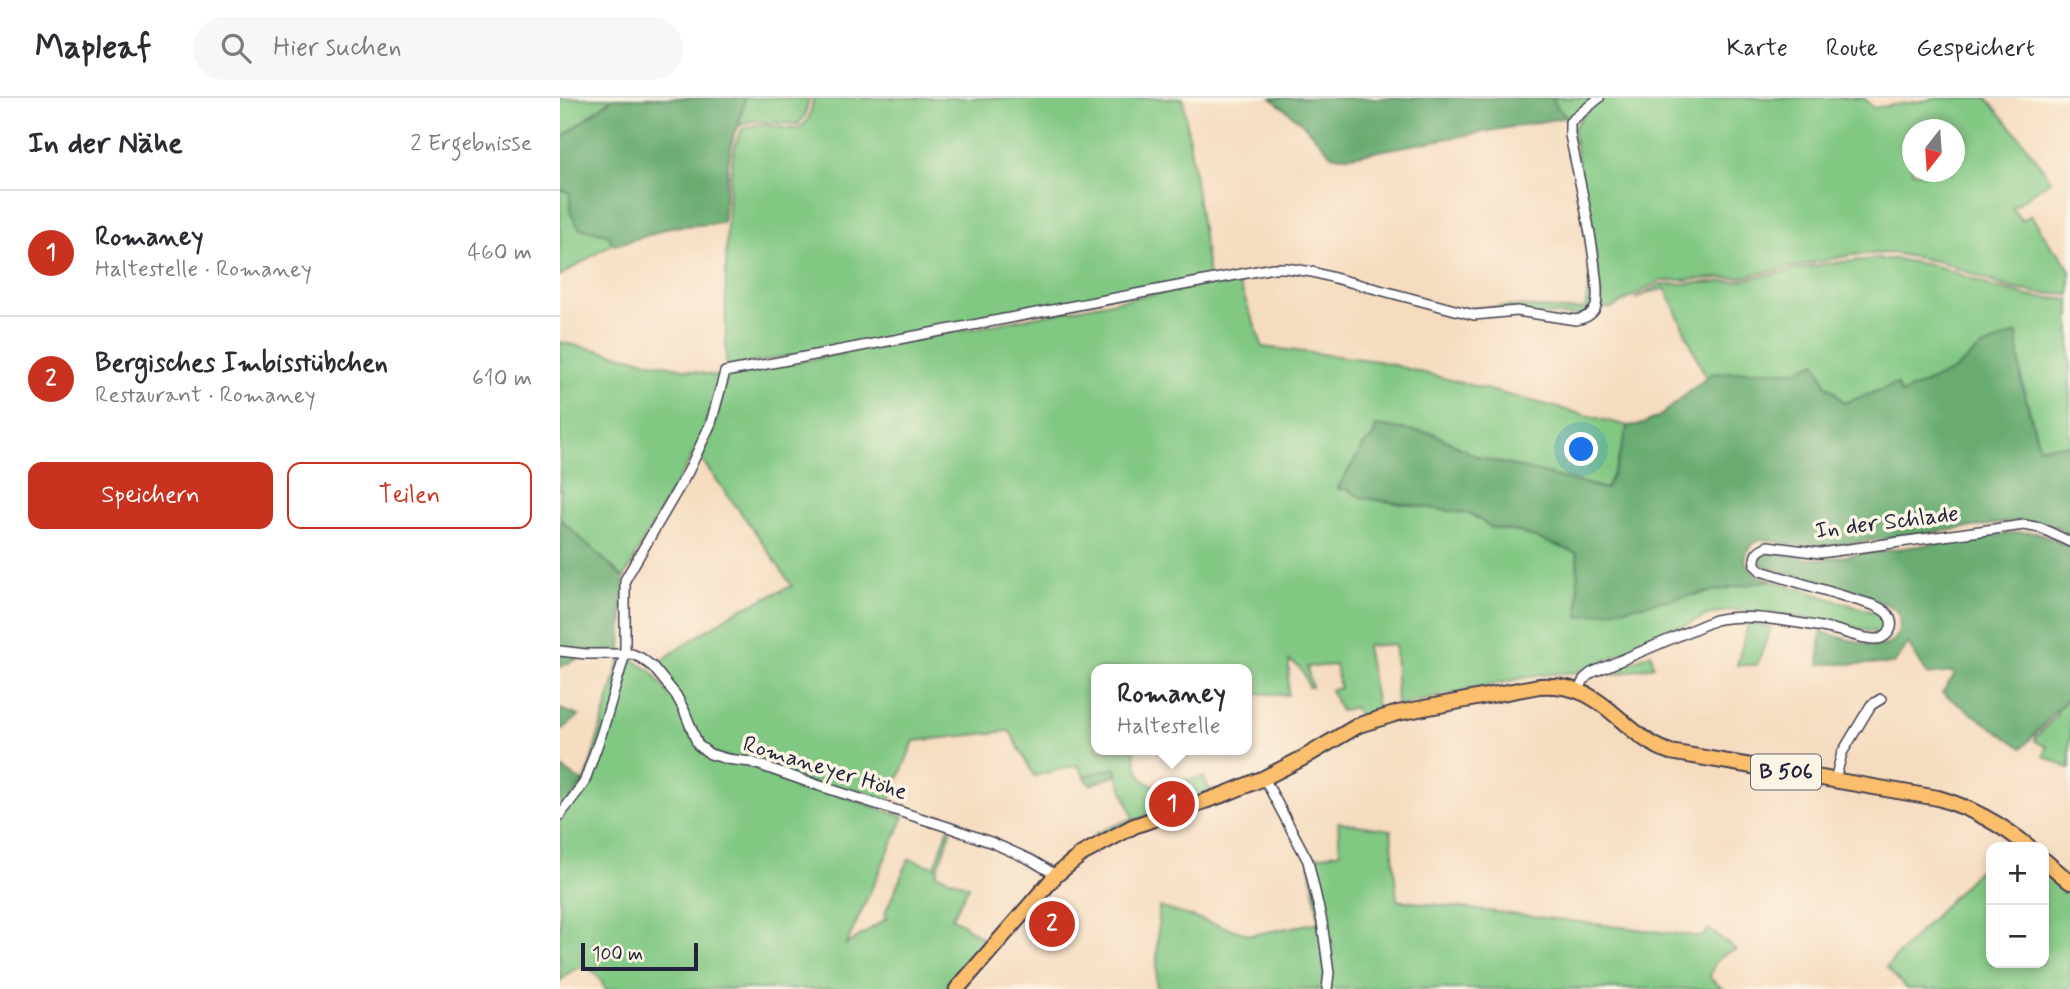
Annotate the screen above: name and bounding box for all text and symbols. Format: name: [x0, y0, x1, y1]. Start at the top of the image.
search box: [193, 17, 683, 80]
text: Mapleaf: [35, 26, 151, 70]
icon: search: [217, 29, 255, 67]
text: Hier suchen: [273, 31, 402, 65]
text: Karte: [1726, 33, 1788, 64]
text: Route: [1826, 33, 1878, 64]
text: Gespeichert: [1916, 33, 2035, 64]
north arrow: [1902, 119, 1965, 182]
text: In der Nähe: [28, 124, 183, 163]
text: 2 Ergebnisse: [410, 129, 532, 159]
text: Romaney: [95, 221, 204, 255]
text: 1: [46, 238, 56, 268]
text: 460 m: [468, 238, 532, 268]
text: Haltestelle · Romaney: [95, 255, 312, 285]
text: Bergisches Imbisstübchen: [95, 347, 388, 381]
text: 2: [45, 364, 57, 394]
text: 610 m: [472, 364, 532, 394]
text: Restaurant · Romaney: [95, 381, 316, 411]
your location: [1564, 432, 1598, 466]
button: Speichern: [28, 462, 273, 529]
button: Teilen: [287, 462, 532, 529]
street label: In der Schlade: [1814, 499, 1960, 547]
popup: [1091, 664, 1252, 755]
text: Romaney: [1117, 678, 1226, 712]
text: Haltestelle: [1117, 712, 1220, 742]
street label: Romaneyer Höhe: [739, 730, 911, 808]
road number: B 506: [1751, 754, 1821, 790]
pin: 1: [1149, 778, 1195, 830]
map controls: [1986, 842, 2049, 968]
button: +: [1986, 842, 2049, 905]
pin: 2: [1029, 898, 1075, 950]
button: −: [1986, 905, 2049, 968]
scale bar: [581, 940, 698, 972]
text: 100 m: [592, 942, 643, 967]

